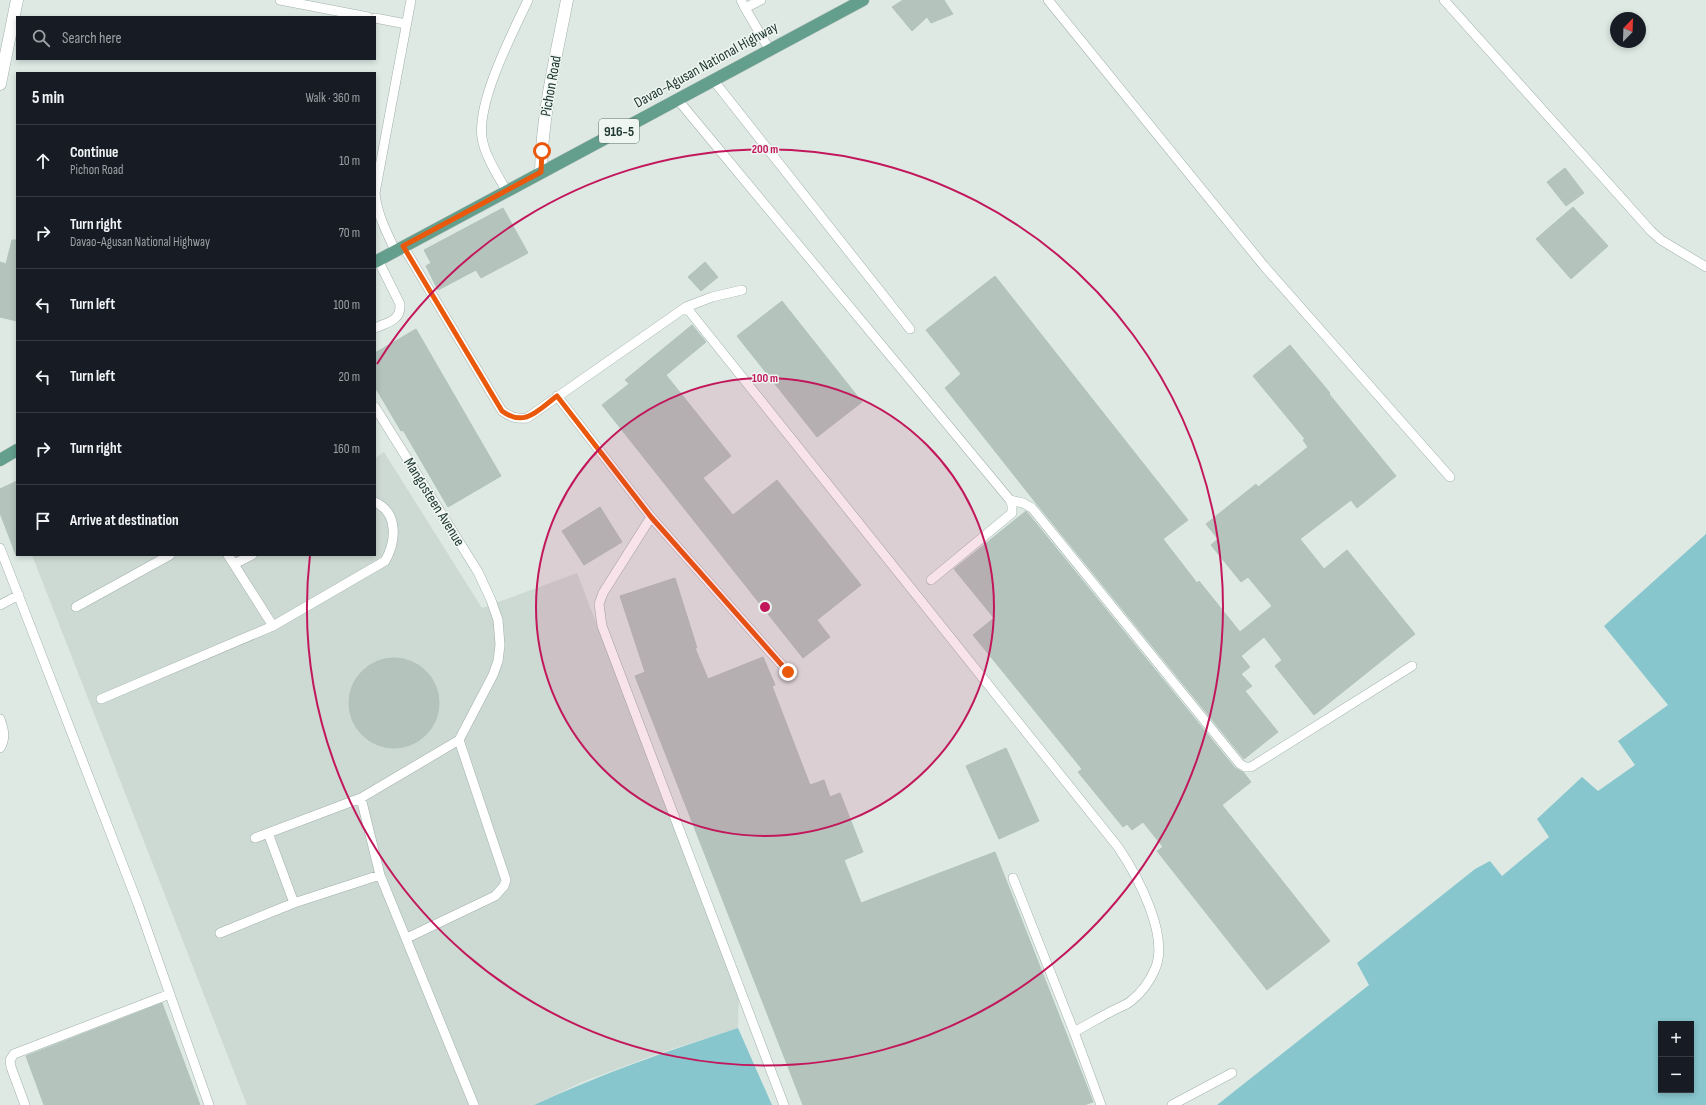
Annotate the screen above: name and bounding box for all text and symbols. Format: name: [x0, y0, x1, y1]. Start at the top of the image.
north arrow: [1610, 12, 1646, 48]
search box: [16, 16, 376, 60]
street label: Davao-Agusan National Highway: [631, 17, 781, 112]
icon: search: [30, 27, 52, 49]
text: Search here: [62, 29, 122, 48]
street label: Pichon Road: [536, 54, 566, 118]
text: 5 min: [32, 88, 64, 108]
text: Walk · 360 m: [305, 90, 360, 106]
road number: 916-5: [599, 119, 639, 143]
route start: [533, 142, 551, 160]
text: 200 m: [752, 142, 778, 157]
text: Continue: [70, 143, 119, 162]
icon: ahead: [32, 150, 54, 172]
text: 10 m: [339, 153, 360, 169]
text: Pichon Road: [70, 162, 123, 178]
text: Turn right: [70, 215, 122, 234]
icon: right: [32, 222, 54, 244]
text: 70 m: [339, 225, 360, 241]
text: Davao-Agusan National Highway: [70, 234, 210, 250]
icon: left: [32, 294, 54, 316]
text: Turn left: [70, 295, 115, 314]
text: 100 m: [333, 297, 360, 313]
icon: left: [32, 366, 54, 388]
text: Turn left: [70, 367, 115, 386]
text: 20 m: [338, 369, 360, 385]
text: 100 m: [752, 371, 778, 386]
icon: right: [32, 438, 54, 460]
text: Turn right: [70, 439, 122, 458]
text: 160 m: [334, 441, 360, 457]
street label: Mangosteen Avenue: [399, 454, 469, 550]
icon: arrive: [32, 510, 54, 532]
text: Arrive at destination: [70, 511, 179, 530]
centre of rings: [758, 600, 772, 614]
route end: [779, 663, 797, 681]
map controls: [1658, 1021, 1694, 1093]
button: +: [1658, 1021, 1694, 1057]
button: −: [1658, 1057, 1694, 1093]

